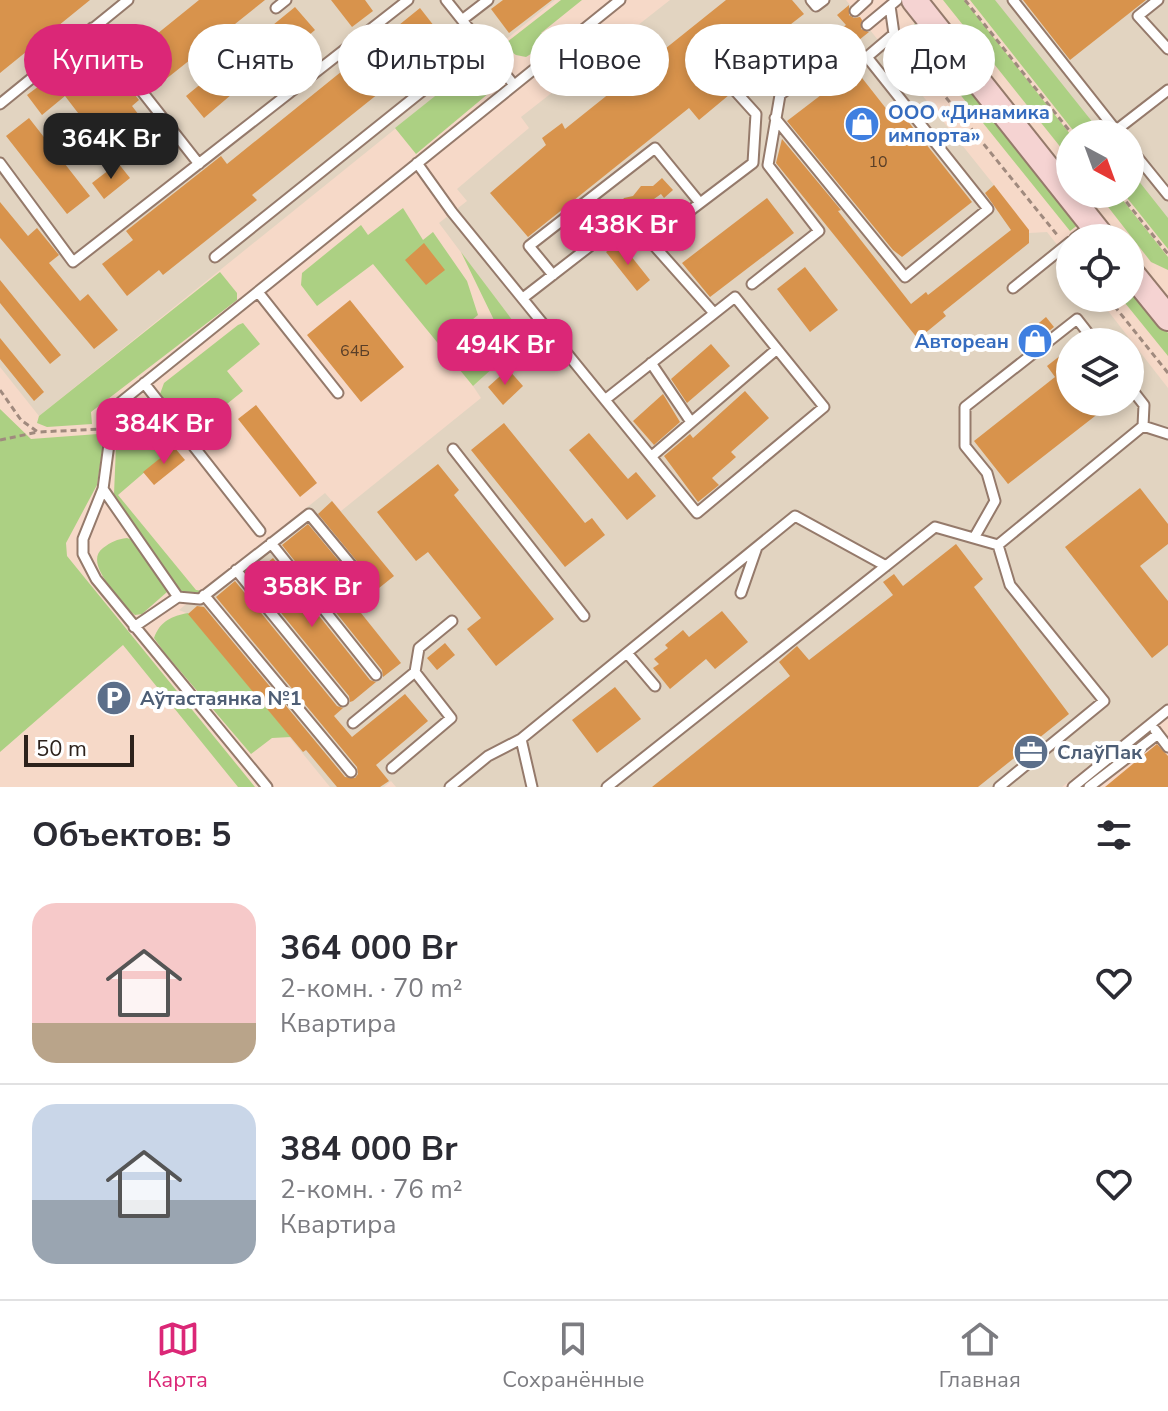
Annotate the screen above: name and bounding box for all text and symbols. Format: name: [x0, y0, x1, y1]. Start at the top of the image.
chip: Купить: [24, 24, 172, 96]
chip: Снять: [188, 24, 322, 96]
chip: Фильтры: [338, 24, 514, 96]
chip: Новое: [530, 24, 669, 96]
chip: Квартира: [685, 24, 867, 96]
chip: Дом: [883, 24, 995, 96]
place label: ООО «Динамика импорта»: [888, 99, 1050, 149]
shop icon: ООО «Динамика импорта»: [843, 105, 881, 143]
pin: 364K Br: [37, 113, 185, 181]
north arrow: [1056, 120, 1144, 208]
map controls: [1056, 120, 1144, 416]
text: 364K Br: [61, 121, 161, 156]
house number: 10: [868, 151, 888, 173]
pin: 438K Br: [554, 199, 702, 267]
text: 438K Br: [578, 207, 678, 242]
button: locate: [1056, 224, 1144, 312]
pin: 494K Br: [431, 319, 579, 387]
shop icon: Автореан: [1016, 322, 1054, 360]
text: 494K Br: [455, 327, 555, 362]
place label: Автореан: [915, 328, 1009, 355]
button: layers: [1056, 328, 1144, 416]
house number: 64Б: [340, 340, 370, 362]
pin: 384K Br: [90, 398, 238, 466]
text: 384K Br: [114, 406, 214, 441]
pin: 358K Br: [238, 561, 386, 629]
text: 358K Br: [262, 569, 362, 604]
parking icon: Аўтастаянка №1: [95, 679, 133, 717]
place label: Аўтастаянка №1: [140, 685, 302, 712]
scale bar: [24, 731, 134, 767]
office icon: СлаўПак: [1012, 733, 1050, 771]
text: 50 m: [36, 734, 87, 764]
place label: СлаўПак: [1057, 739, 1143, 766]
text: Объектов: 5: [32, 812, 231, 858]
icon: filters: [1092, 813, 1136, 857]
text: 364 000 Br: [280, 925, 457, 971]
icon: home: [96, 935, 192, 1031]
icon: heart: [1092, 961, 1136, 1005]
text: 2-комн. · 70 m²: [280, 971, 463, 1006]
text: Квартира: [280, 1006, 396, 1041]
text: 384 000 Br: [280, 1126, 457, 1172]
icon: home: [96, 1136, 192, 1232]
icon: heart: [1092, 1162, 1136, 1206]
text: 2-комн. · 76 m²: [280, 1172, 463, 1207]
text: Квартира: [280, 1207, 396, 1242]
tab: Карта: [147, 1317, 208, 1395]
tab: Сохранённые: [502, 1317, 644, 1395]
tab: Главная: [939, 1317, 1021, 1395]

